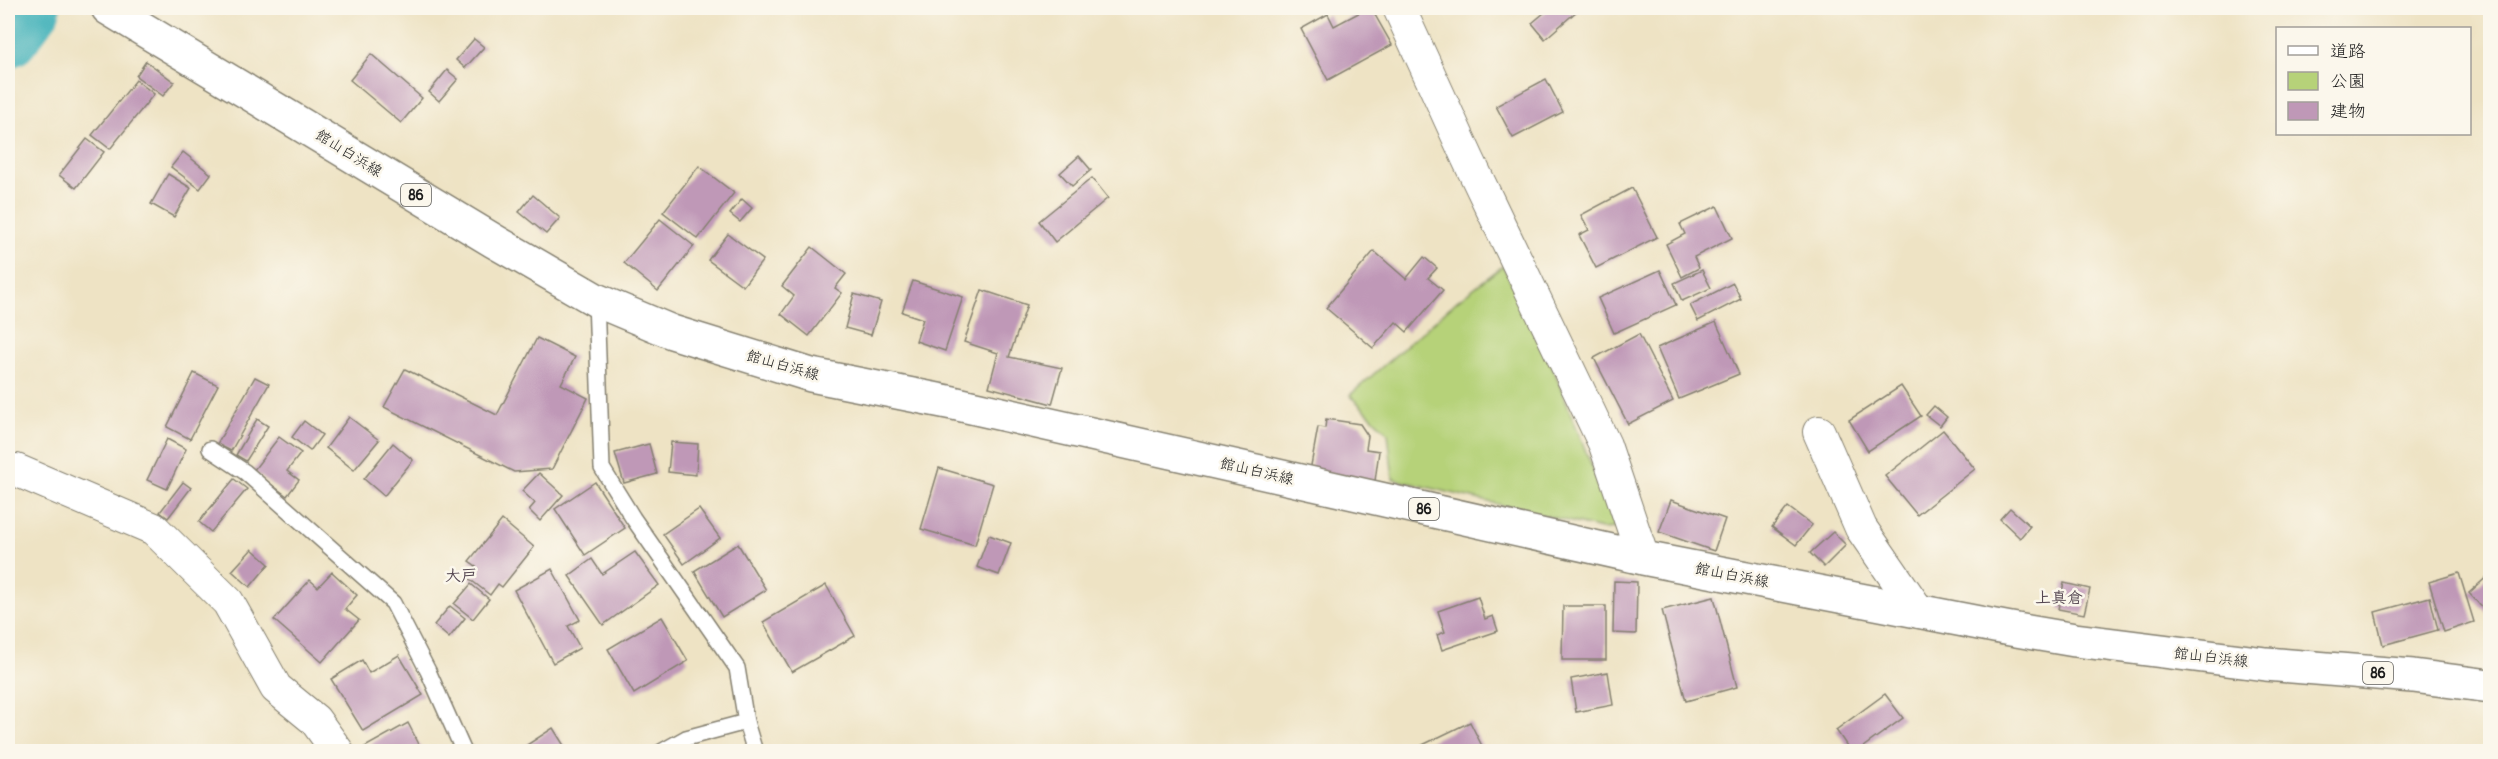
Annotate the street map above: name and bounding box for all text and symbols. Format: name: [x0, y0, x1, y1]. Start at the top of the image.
legend: [2276, 27, 2471, 135]
text: 道路: [2330, 40, 2366, 63]
text: 公園: [2330, 70, 2366, 93]
text: 建物: [2330, 100, 2366, 123]
street label: 館山白浜線: [312, 125, 386, 181]
road number: 86: [401, 184, 431, 206]
street label: 館山白浜線: [744, 346, 822, 385]
street label: 館山白浜線: [1218, 454, 1296, 489]
road number: 86: [1409, 498, 1439, 520]
street label: 館山白浜線: [1693, 559, 1771, 592]
district label: 大戸: [445, 566, 477, 586]
district label: 上真倉: [2035, 588, 2083, 608]
street label: 館山白浜線: [2173, 643, 2249, 671]
road number: 86: [2363, 662, 2393, 684]

